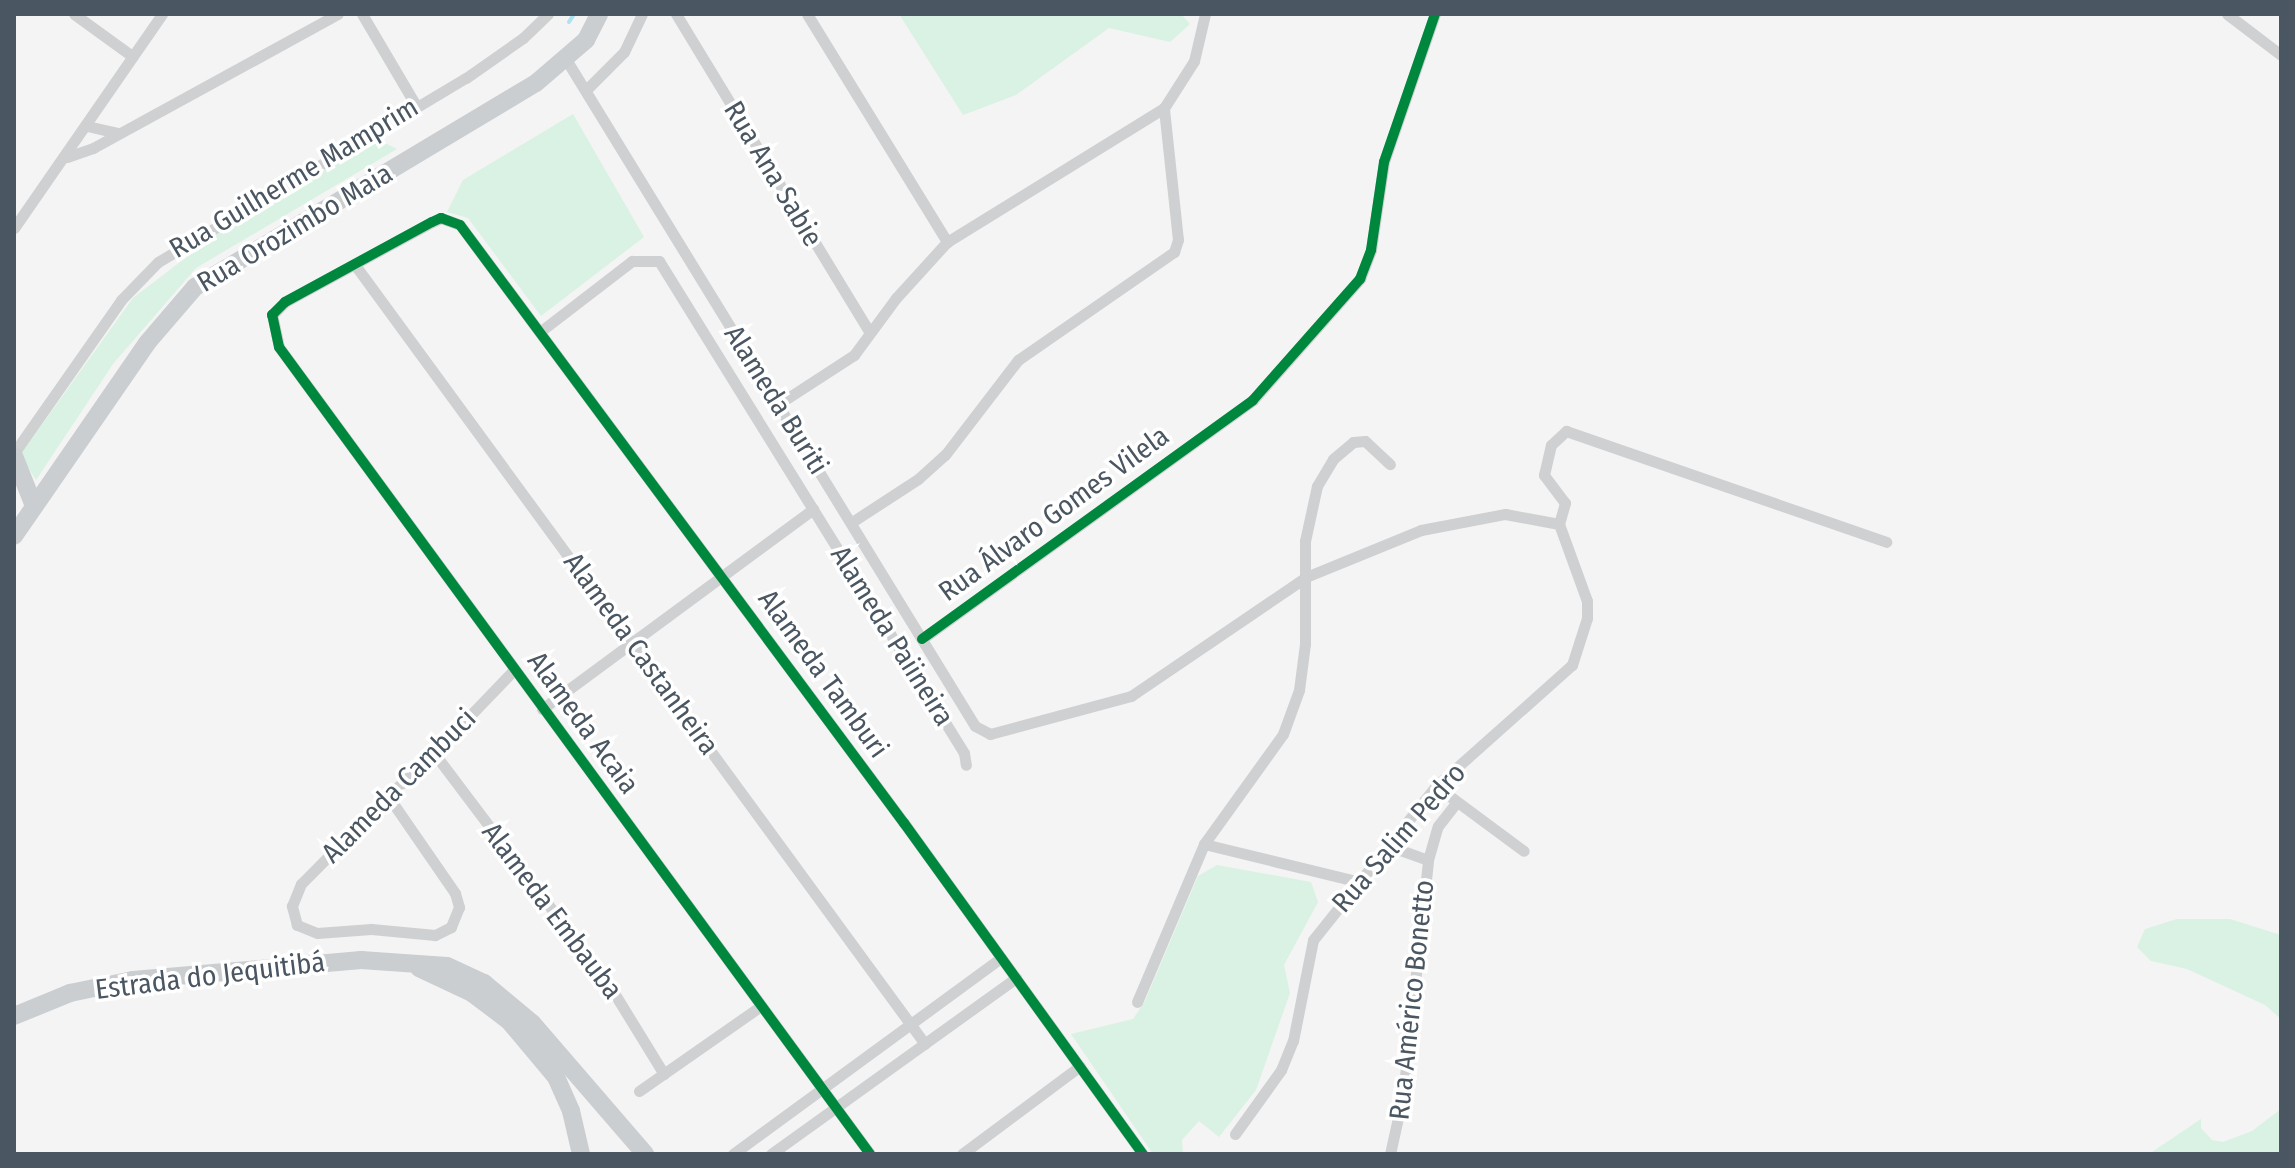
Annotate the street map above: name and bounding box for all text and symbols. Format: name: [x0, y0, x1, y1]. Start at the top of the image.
street label: Rua Guilherme Mamprim: [164, 90, 424, 266]
street label: Rua Ana Sabie: [717, 95, 829, 253]
street label: Rua Orozimbo Maia: [191, 157, 399, 299]
street label: Alameda Buriti: [717, 319, 835, 481]
street label: Rua Álvaro Gomes Vilela: [932, 419, 1176, 609]
street label: Alameda Paiineira: [823, 540, 961, 732]
street label: Alameda Castanheira: [556, 546, 726, 762]
street label: Alameda Tamburi: [751, 583, 895, 765]
street label: Alameda Acaia: [520, 645, 646, 801]
street label: Alameda Cambuci: [315, 702, 483, 870]
street label: Rua Salim Pedro: [1325, 757, 1473, 919]
street label: Alameda Embauba: [475, 816, 629, 1006]
street label: Rua Américo Bonetto: [1383, 878, 1441, 1122]
street label: Estrada do Jequitibá: [93, 945, 327, 1007]

